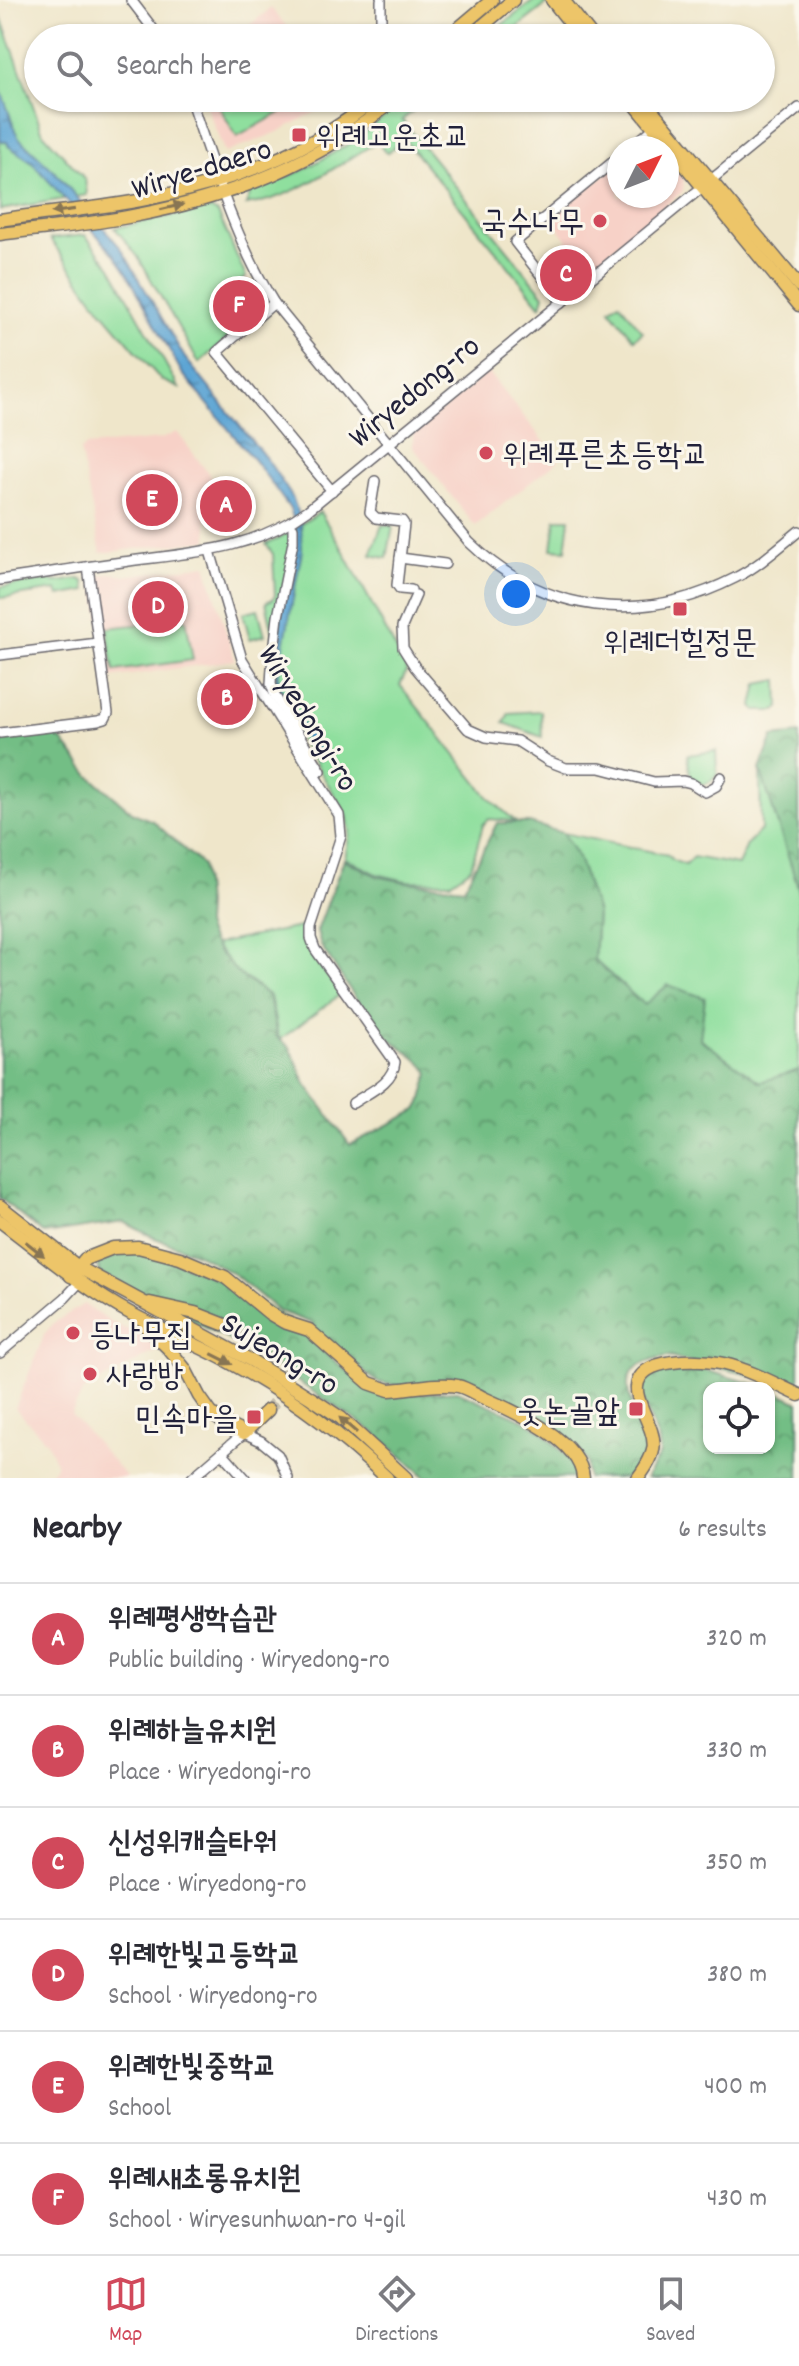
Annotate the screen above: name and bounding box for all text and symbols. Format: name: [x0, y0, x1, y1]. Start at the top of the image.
search box: [24, 24, 775, 112]
icon: search: [52, 46, 96, 90]
text: Search here: [116, 47, 252, 90]
place label: 위례고운초교: [315, 117, 470, 163]
marker: 위례고운초교: [290, 126, 308, 144]
street label: Wirye-daero: [127, 129, 278, 215]
north arrow: [607, 136, 679, 208]
one-way arrow: [159, 201, 184, 213]
place label: 국수나무: [481, 203, 584, 249]
one-way arrow: [50, 205, 75, 218]
marker: 국수나무: [591, 212, 609, 230]
pin: C: [540, 245, 592, 305]
pin: F: [213, 276, 265, 336]
street label: Wiryedong-ro: [340, 326, 492, 462]
place label: 위례푸른초등학교: [502, 435, 708, 481]
marker: 위례푸른초등학교: [477, 444, 495, 462]
pin: E: [126, 470, 178, 530]
pin: A: [200, 476, 252, 536]
your location: [496, 574, 536, 614]
pin: D: [132, 577, 184, 637]
marker: 위례더힐정문: [671, 600, 689, 618]
place label: 위례더힐정문: [603, 623, 757, 669]
street label: Wiryedongi-ro: [244, 637, 368, 802]
pin: B: [201, 669, 253, 729]
one-way arrow: [25, 1240, 45, 1257]
street label: Sujeong-ro: [211, 1303, 346, 1410]
place label: 등나무집: [89, 1315, 192, 1361]
marker: 등나무집: [64, 1324, 82, 1342]
one-way arrow: [211, 1351, 233, 1365]
place label: 사랑방: [106, 1356, 184, 1402]
marker: 사랑방: [81, 1365, 99, 1383]
map controls: [703, 1382, 775, 1454]
button: locate: [703, 1382, 775, 1454]
place label: 웃논골앞: [517, 1391, 620, 1437]
place label: 민속마을: [135, 1399, 238, 1445]
marker: 웃논골앞: [627, 1400, 645, 1418]
marker: 민속마을: [245, 1408, 263, 1426]
one-way arrow: [339, 1417, 358, 1435]
text: Nearby: [32, 1506, 121, 1555]
text: 6 results: [678, 1512, 767, 1549]
text: 위례평생학습관: [108, 1600, 277, 1643]
text: A: [51, 1621, 65, 1658]
text: 320 m: [706, 1621, 767, 1658]
text: Public building · Wiryedong-ro: [108, 1643, 390, 1680]
text: 위례하늘유치원: [108, 1712, 277, 1755]
text: B: [52, 1733, 64, 1770]
text: 330 m: [706, 1733, 767, 1770]
text: Place · Wiryedongi-ro: [108, 1755, 311, 1792]
text: 신성위캐슬타워: [108, 1824, 277, 1867]
text: C: [52, 1845, 64, 1882]
text: 350 m: [705, 1845, 767, 1882]
text: Place · Wiryedong-ro: [108, 1867, 307, 1904]
text: 위례한빛고등학교: [108, 1936, 301, 1979]
text: D: [51, 1957, 65, 1994]
text: 380 m: [707, 1957, 767, 1994]
text: School · Wiryedong-ro: [108, 1979, 318, 2016]
text: 위례한빛중학교: [108, 2048, 277, 2091]
text: E: [52, 2069, 64, 2106]
text: 400 m: [704, 2069, 767, 2106]
text: School: [108, 2091, 171, 2128]
text: 위례새초롱유치원: [108, 2160, 301, 2203]
text: F: [52, 2181, 64, 2218]
text: 430 m: [707, 2181, 767, 2218]
text: School · Wiryesunhwan-ro 4-gil: [108, 2203, 405, 2240]
tab: Map: [104, 2272, 148, 2351]
tab: Directions: [355, 2272, 439, 2351]
tab: Saved: [646, 2272, 695, 2351]

